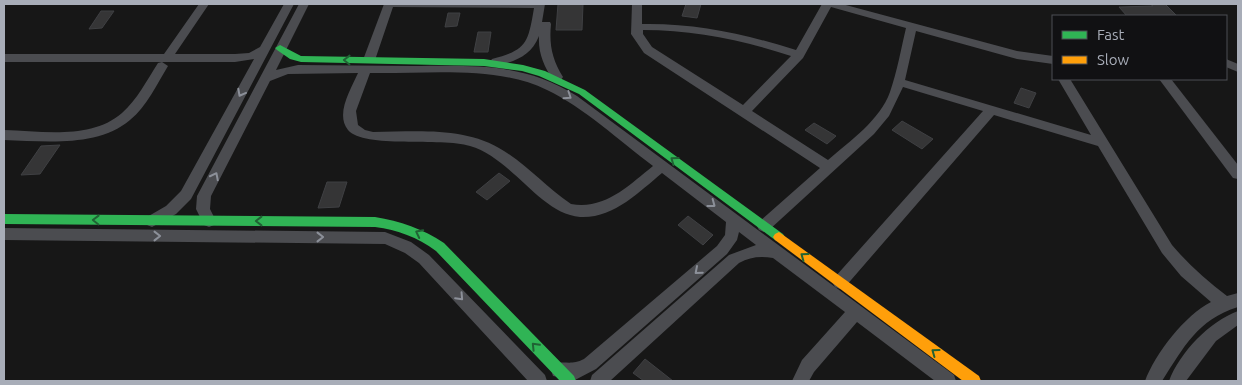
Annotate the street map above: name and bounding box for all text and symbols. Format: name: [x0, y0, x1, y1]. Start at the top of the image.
legend: [1052, 15, 1227, 80]
text: Fast: [1097, 26, 1125, 43]
text: Slow: [1097, 51, 1130, 68]
one-way arrow: [343, 55, 351, 65]
one-way arrow: [237, 88, 247, 97]
one-way arrow: [563, 90, 572, 99]
one-way arrow: [670, 156, 679, 166]
one-way arrow: [209, 172, 219, 181]
one-way arrow: [706, 198, 716, 207]
one-way arrow: [92, 215, 100, 225]
one-way arrow: [254, 216, 262, 226]
one-way arrow: [416, 229, 425, 239]
one-way arrow: [154, 231, 162, 241]
one-way arrow: [316, 232, 324, 242]
one-way arrow: [800, 253, 810, 262]
one-way arrow: [694, 265, 703, 274]
one-way arrow: [454, 291, 463, 300]
one-way arrow: [532, 343, 541, 352]
one-way arrow: [932, 350, 941, 358]

